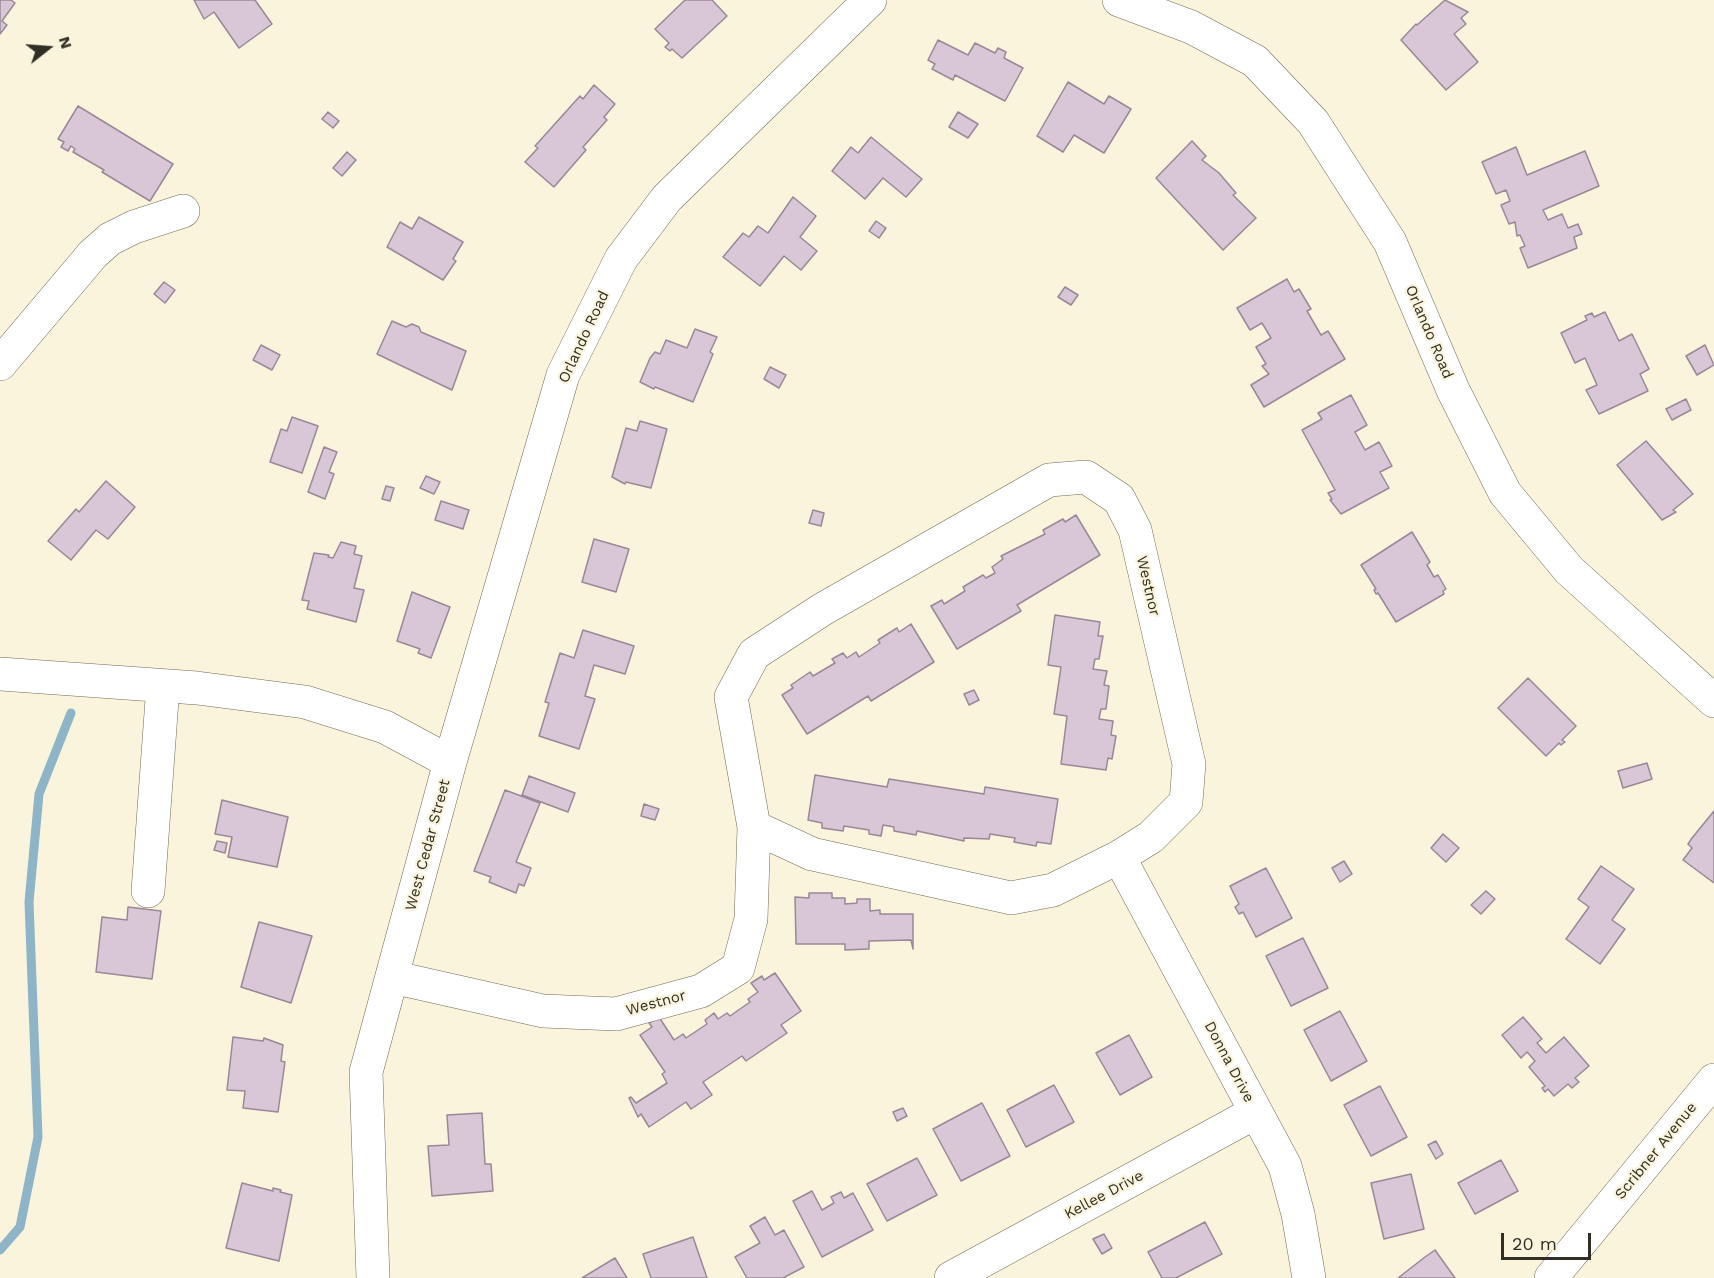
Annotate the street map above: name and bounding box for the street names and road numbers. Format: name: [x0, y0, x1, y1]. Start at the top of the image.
street label: Orlando Road: [1401, 283, 1457, 381]
street label: Orlando Road: [555, 288, 613, 386]
street label: Westnor: [1132, 554, 1164, 618]
street label: West Cedar Street: [402, 777, 454, 913]
street label: Westnor: [624, 986, 688, 1020]
street label: Donna Drive: [1200, 1018, 1258, 1106]
street label: Scribner Avenue: [1611, 1099, 1701, 1203]
street label: Kellee Drive: [1061, 1167, 1147, 1223]

